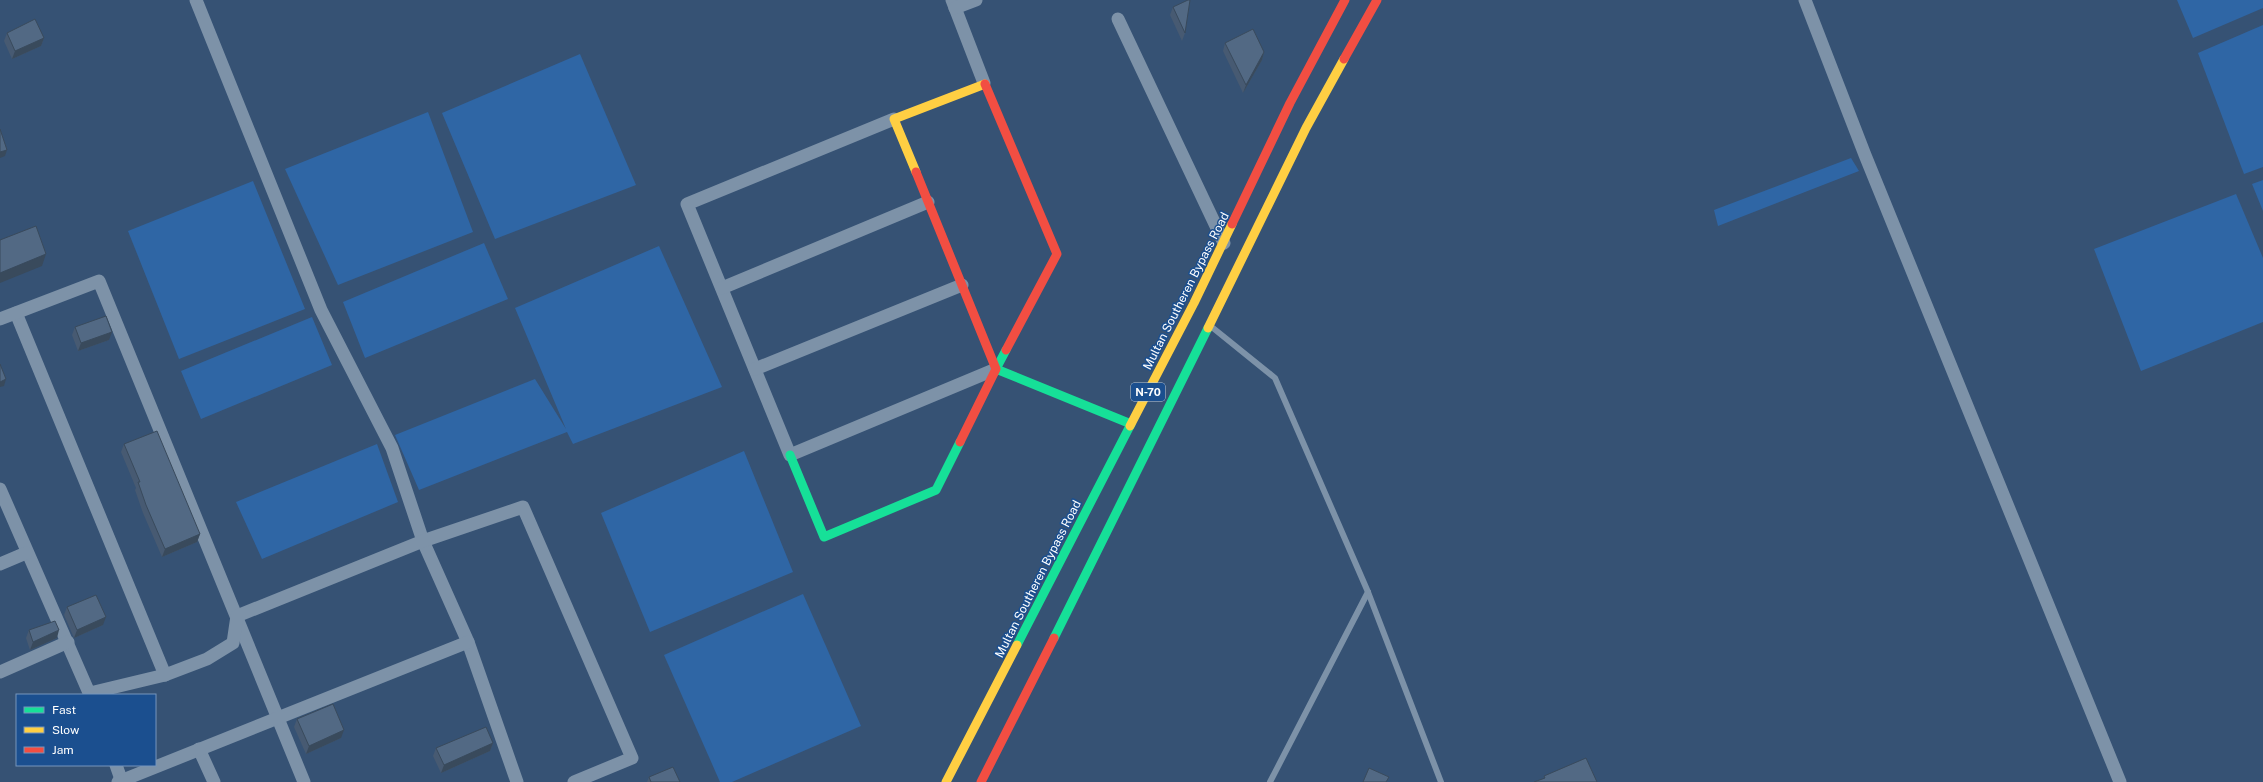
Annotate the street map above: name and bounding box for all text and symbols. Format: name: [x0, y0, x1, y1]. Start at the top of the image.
street label: Multan Southeren Bypass Road: [1140, 210, 1232, 372]
road number: N-70: [1131, 383, 1165, 401]
street label: Multan Southeren Bypass Road: [992, 498, 1084, 660]
legend: [16, 694, 156, 766]
text: Fast: [52, 703, 77, 717]
text: Slow: [52, 723, 80, 737]
text: Jam: [52, 743, 74, 757]

